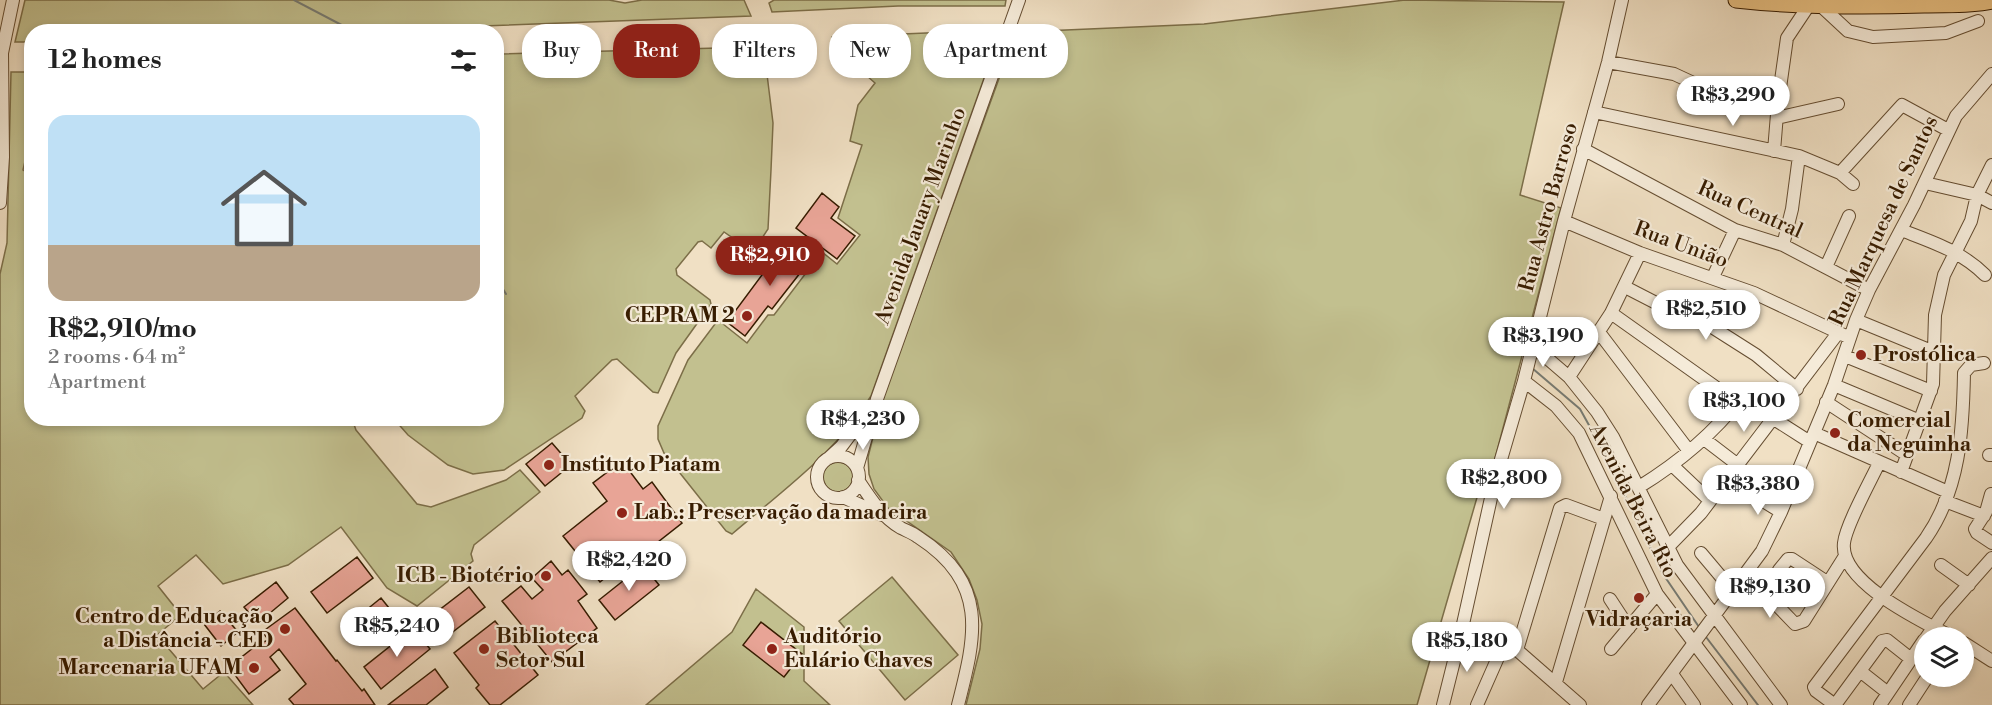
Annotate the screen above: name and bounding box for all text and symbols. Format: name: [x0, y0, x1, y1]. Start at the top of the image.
chip: Buy: [522, 24, 601, 78]
chip: Rent: [613, 24, 700, 78]
chip: Filters: [712, 24, 817, 78]
chip: New: [829, 24, 911, 78]
chip: Apartment: [923, 24, 1068, 78]
text: 12 homes: [48, 44, 162, 76]
icon: filters: [447, 44, 480, 77]
pin: R$3,290: [1678, 76, 1788, 127]
text: R$3,290: [1691, 83, 1775, 108]
street label: Avenida Jauary Marinho: [869, 104, 972, 329]
street label: Rua Marquesa de Santos: [1824, 112, 1944, 330]
street label: Rua Astro Barroso: [1514, 120, 1584, 294]
icon: home: [210, 154, 318, 262]
street label: Rua Central: [1693, 175, 1807, 245]
street label: Rua União: [1630, 216, 1732, 274]
pin: R$2,910: [715, 236, 825, 287]
text: R$2,910: [730, 243, 810, 268]
pin: R$2,510: [1651, 290, 1761, 341]
text: R$2,510: [1665, 297, 1747, 322]
place label: CEPRAM 2: [625, 303, 735, 329]
marker: CEPRAM 2: [740, 309, 754, 323]
text: R$2,910/mo: [48, 313, 197, 345]
pin: R$3,190: [1488, 317, 1598, 368]
text: R$3,190: [1502, 324, 1584, 349]
place label: Prostólica: [1873, 342, 1977, 368]
text: 2 rooms · 64 m²: [48, 345, 185, 370]
marker: Prostólica: [1854, 348, 1868, 362]
text: Apartment: [48, 370, 146, 395]
pin: R$3,100: [1689, 382, 1799, 433]
text: R$3,100: [1702, 389, 1786, 414]
pin: R$4,230: [808, 400, 918, 451]
text: R$4,230: [820, 407, 906, 432]
place label: Comercial da Neguinha: [1847, 408, 1972, 458]
street label: Avenida Beira Rio: [1582, 418, 1683, 583]
marker: Comercial da Neguinha: [1828, 426, 1842, 440]
place label: Instituto Piatam: [561, 452, 720, 478]
marker: Instituto Piatam: [542, 458, 556, 472]
pin: R$2,800: [1449, 459, 1559, 510]
pin: R$3,380: [1703, 465, 1813, 516]
text: R$2,800: [1460, 466, 1548, 491]
text: R$3,380: [1716, 472, 1800, 497]
place label: Lab.: Preservação da madeira: [634, 500, 928, 526]
marker: Lab.: Preservação da madeira: [615, 506, 629, 520]
pin: R$2,420: [574, 541, 684, 592]
text: R$2,420: [586, 548, 672, 573]
place label: ICB - Biotério: [397, 563, 534, 589]
pin: R$9,130: [1715, 568, 1825, 619]
marker: ICB - Biotério: [539, 569, 553, 583]
text: R$9,130: [1729, 575, 1811, 600]
marker: Vidraçaria: [1632, 591, 1646, 605]
place label: Centro de Educação a Distância - CED: [75, 604, 273, 654]
pin: R$5,240: [342, 607, 452, 658]
place label: Vidraçaria: [1585, 607, 1693, 633]
text: R$5,240: [354, 614, 440, 639]
marker: Centro de Educação a Distância - CED: [278, 622, 292, 636]
pin: R$5,180: [1412, 622, 1522, 673]
place label: Biblioteca Setor Sul: [496, 624, 599, 674]
place label: Auditório Eulário Chaves: [783, 624, 933, 674]
map controls: [1914, 627, 1974, 687]
button: layers: [1914, 627, 1974, 687]
text: R$5,180: [1426, 629, 1508, 654]
marker: Biblioteca Setor Sul: [477, 642, 491, 656]
marker: Auditório Eulário Chaves: [765, 642, 779, 656]
place label: Marcenaria UFAM: [59, 655, 243, 681]
marker: Marcenaria UFAM: [247, 661, 261, 675]

